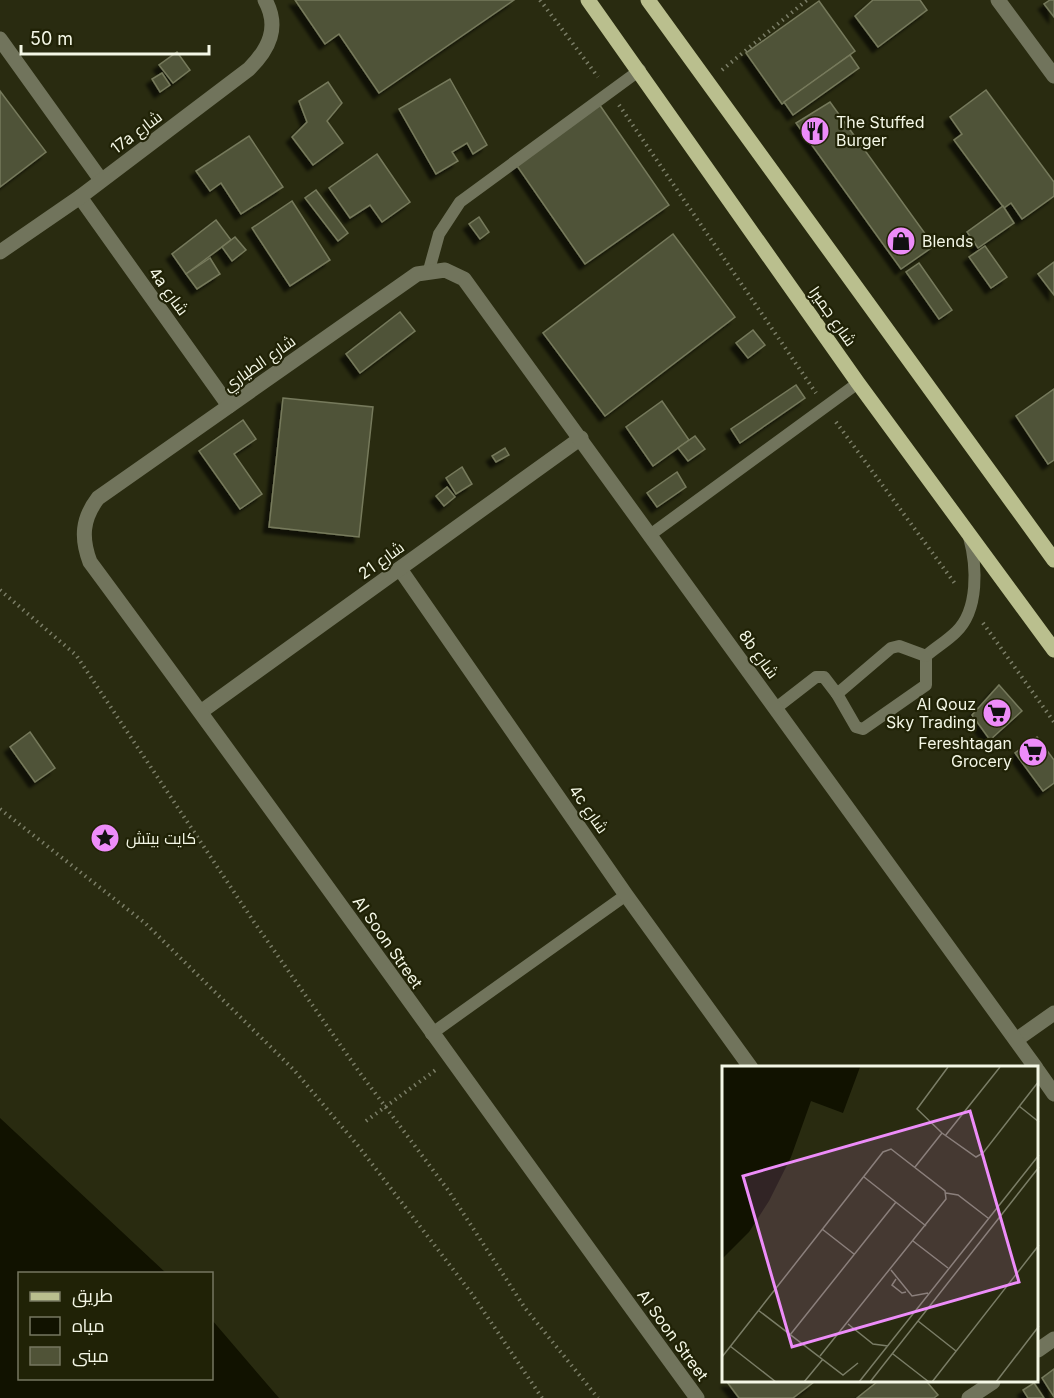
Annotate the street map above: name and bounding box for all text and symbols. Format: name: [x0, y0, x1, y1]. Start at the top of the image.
scale bar: [21, 18, 208, 56]
text: 50 m: [30, 28, 73, 49]
street label: 17a شارع: [106, 106, 167, 159]
place label: The Stuffed Burger: [836, 112, 924, 150]
restaurant icon: The Stuffed Burger: [799, 115, 831, 147]
shop icon: Blends: [885, 225, 917, 257]
place label: Blends: [922, 231, 973, 251]
street label: 4a شارع: [143, 263, 193, 320]
street label: شارع جميرا: [803, 282, 861, 351]
street label: شارع الطياري: [219, 331, 301, 399]
street label: شارع 21: [354, 537, 409, 585]
street label: 8b شارع: [733, 626, 783, 683]
place label: Al Qouz Sky Trading: [886, 694, 976, 732]
supermarket icon: Al Qouz Sky Trading: [981, 697, 1013, 729]
place label: Fereshtagan Grocery: [918, 733, 1012, 771]
supermarket icon: Fereshtagan Grocery: [1017, 736, 1049, 768]
street label: 4c شارع: [563, 781, 613, 838]
place icon: كايت بيتش: [89, 822, 121, 854]
place label: كايت بيتش: [126, 828, 196, 849]
street label: Al Soon Street: [349, 892, 427, 992]
inset map: [722, 1066, 1039, 1383]
legend: [18, 1272, 213, 1380]
text: طريق: [72, 1285, 113, 1308]
street label: Al Soon Street: [633, 1285, 713, 1385]
text: مياه: [72, 1315, 105, 1336]
text: مبنى: [72, 1345, 109, 1367]

